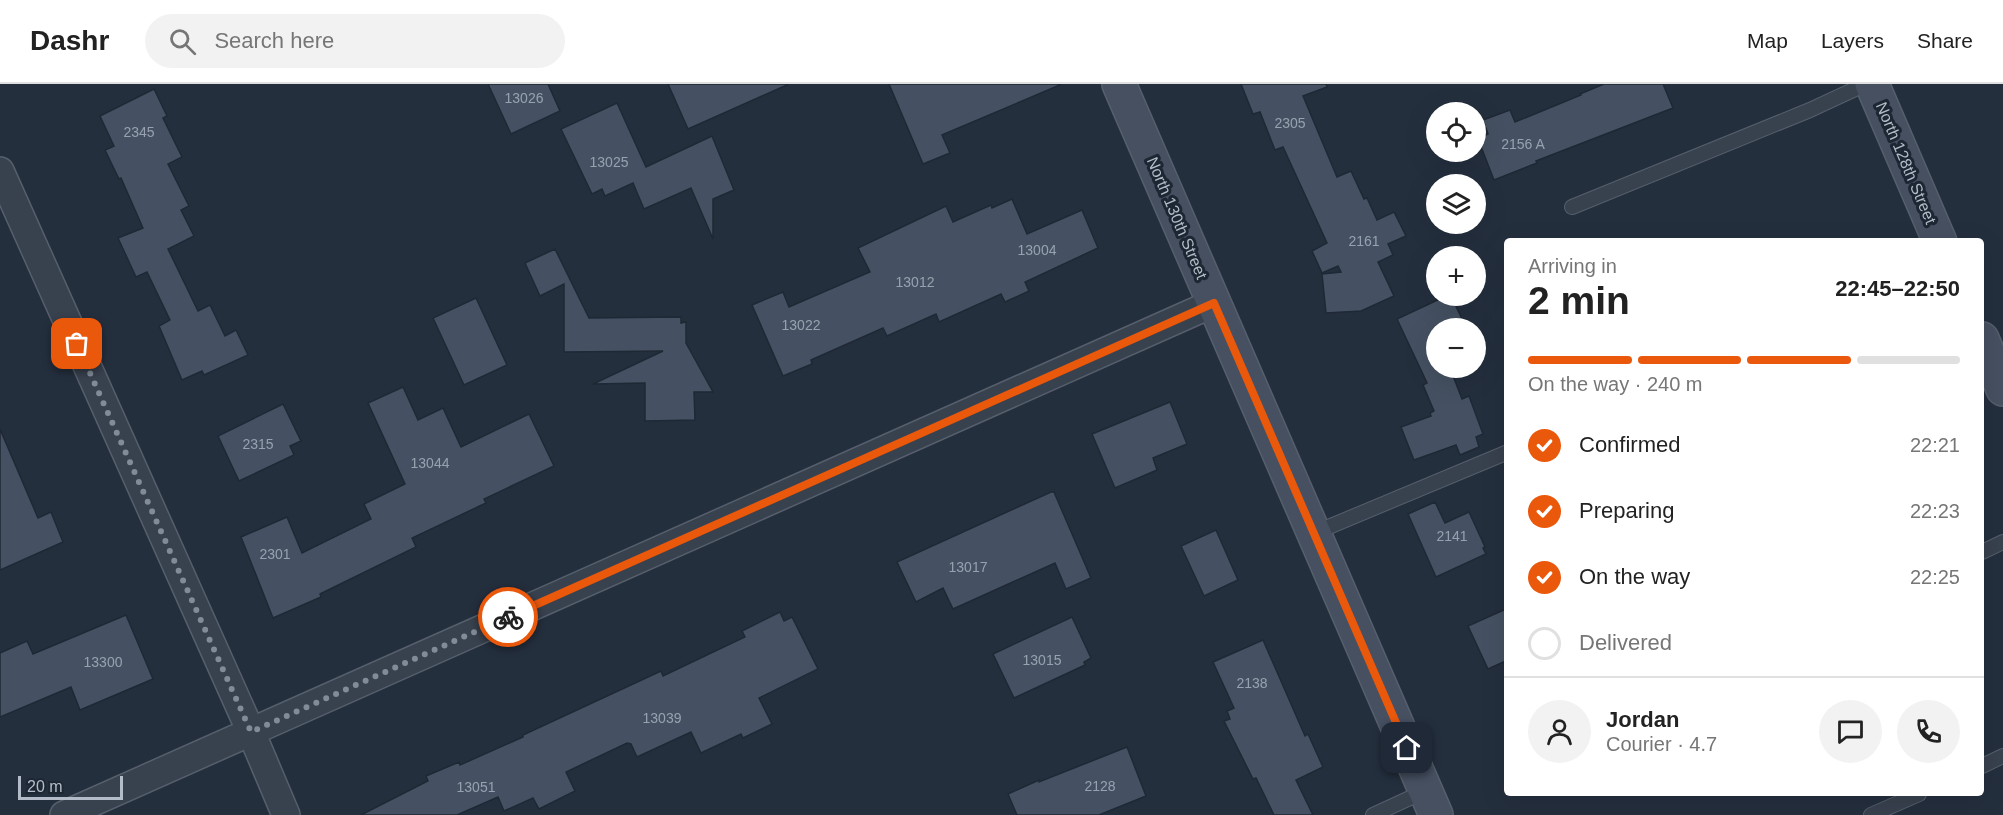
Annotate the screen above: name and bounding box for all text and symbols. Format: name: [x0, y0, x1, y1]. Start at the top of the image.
search box: [145, 14, 565, 68]
text: Dashr: [30, 25, 109, 56]
icon: search: [166, 25, 199, 58]
text: Search here: [214, 28, 334, 53]
text: Map: [1747, 29, 1788, 52]
text: Layers: [1821, 29, 1884, 52]
text: Share: [1917, 29, 1973, 52]
house number: 13026: [505, 90, 544, 106]
street label: North 128th Street: [1873, 100, 1940, 227]
map controls: [1426, 102, 1486, 378]
button: locate: [1426, 102, 1486, 162]
house number: 2305: [1274, 115, 1306, 131]
house number: 2345: [123, 124, 155, 140]
house number: 2156 A: [1501, 136, 1545, 152]
house number: 13025: [590, 154, 629, 170]
street label: North 130th Street: [1144, 155, 1211, 282]
button: layers: [1426, 174, 1486, 234]
house number: 2161: [1348, 233, 1380, 249]
house number: 13004: [1018, 242, 1057, 258]
button: +: [1426, 246, 1486, 306]
text: Arriving in: [1528, 255, 1617, 277]
house number: 13012: [896, 274, 935, 290]
text: 22:45–22:50: [1835, 276, 1960, 301]
text: 2 min: [1528, 279, 1630, 322]
house number: 13022: [782, 317, 821, 333]
pin: [51, 318, 102, 369]
button: −: [1426, 318, 1486, 378]
icon: bag: [60, 327, 93, 360]
text: On the way · 240 m: [1528, 373, 1703, 395]
icon: check: [1528, 429, 1561, 462]
text: Confirmed: [1579, 432, 1680, 457]
text: 22:21: [1910, 434, 1960, 456]
house number: 2315: [242, 436, 274, 452]
house number: 13044: [411, 455, 450, 471]
icon: check: [1528, 495, 1561, 528]
text: Preparing: [1579, 498, 1674, 523]
text: 22:23: [1910, 500, 1960, 522]
house number: 2141: [1436, 528, 1468, 544]
house number: 2301: [259, 546, 291, 562]
house number: 13017: [949, 559, 988, 575]
icon: check: [1528, 561, 1561, 594]
text: On the way: [1579, 564, 1690, 589]
text: 22:25: [1910, 566, 1960, 588]
courier: [478, 587, 538, 647]
icon: bike: [492, 601, 525, 634]
text: Delivered: [1579, 630, 1672, 655]
house number: 13015: [1023, 652, 1062, 668]
house number: 13300: [84, 654, 123, 670]
house number: 2138: [1236, 675, 1268, 691]
button: person: [1528, 700, 1591, 763]
button: chat: [1819, 700, 1882, 763]
button: phone: [1897, 700, 1960, 763]
text: Jordan: [1606, 707, 1679, 732]
house number: 13039: [643, 710, 682, 726]
pin: [1381, 722, 1432, 773]
icon: home: [1390, 731, 1423, 764]
text: Courier · 4.7: [1606, 733, 1717, 755]
scale bar: [18, 773, 123, 800]
text: 20 m: [27, 778, 63, 795]
house number: 2128: [1084, 778, 1116, 794]
house number: 13051: [457, 779, 496, 795]

